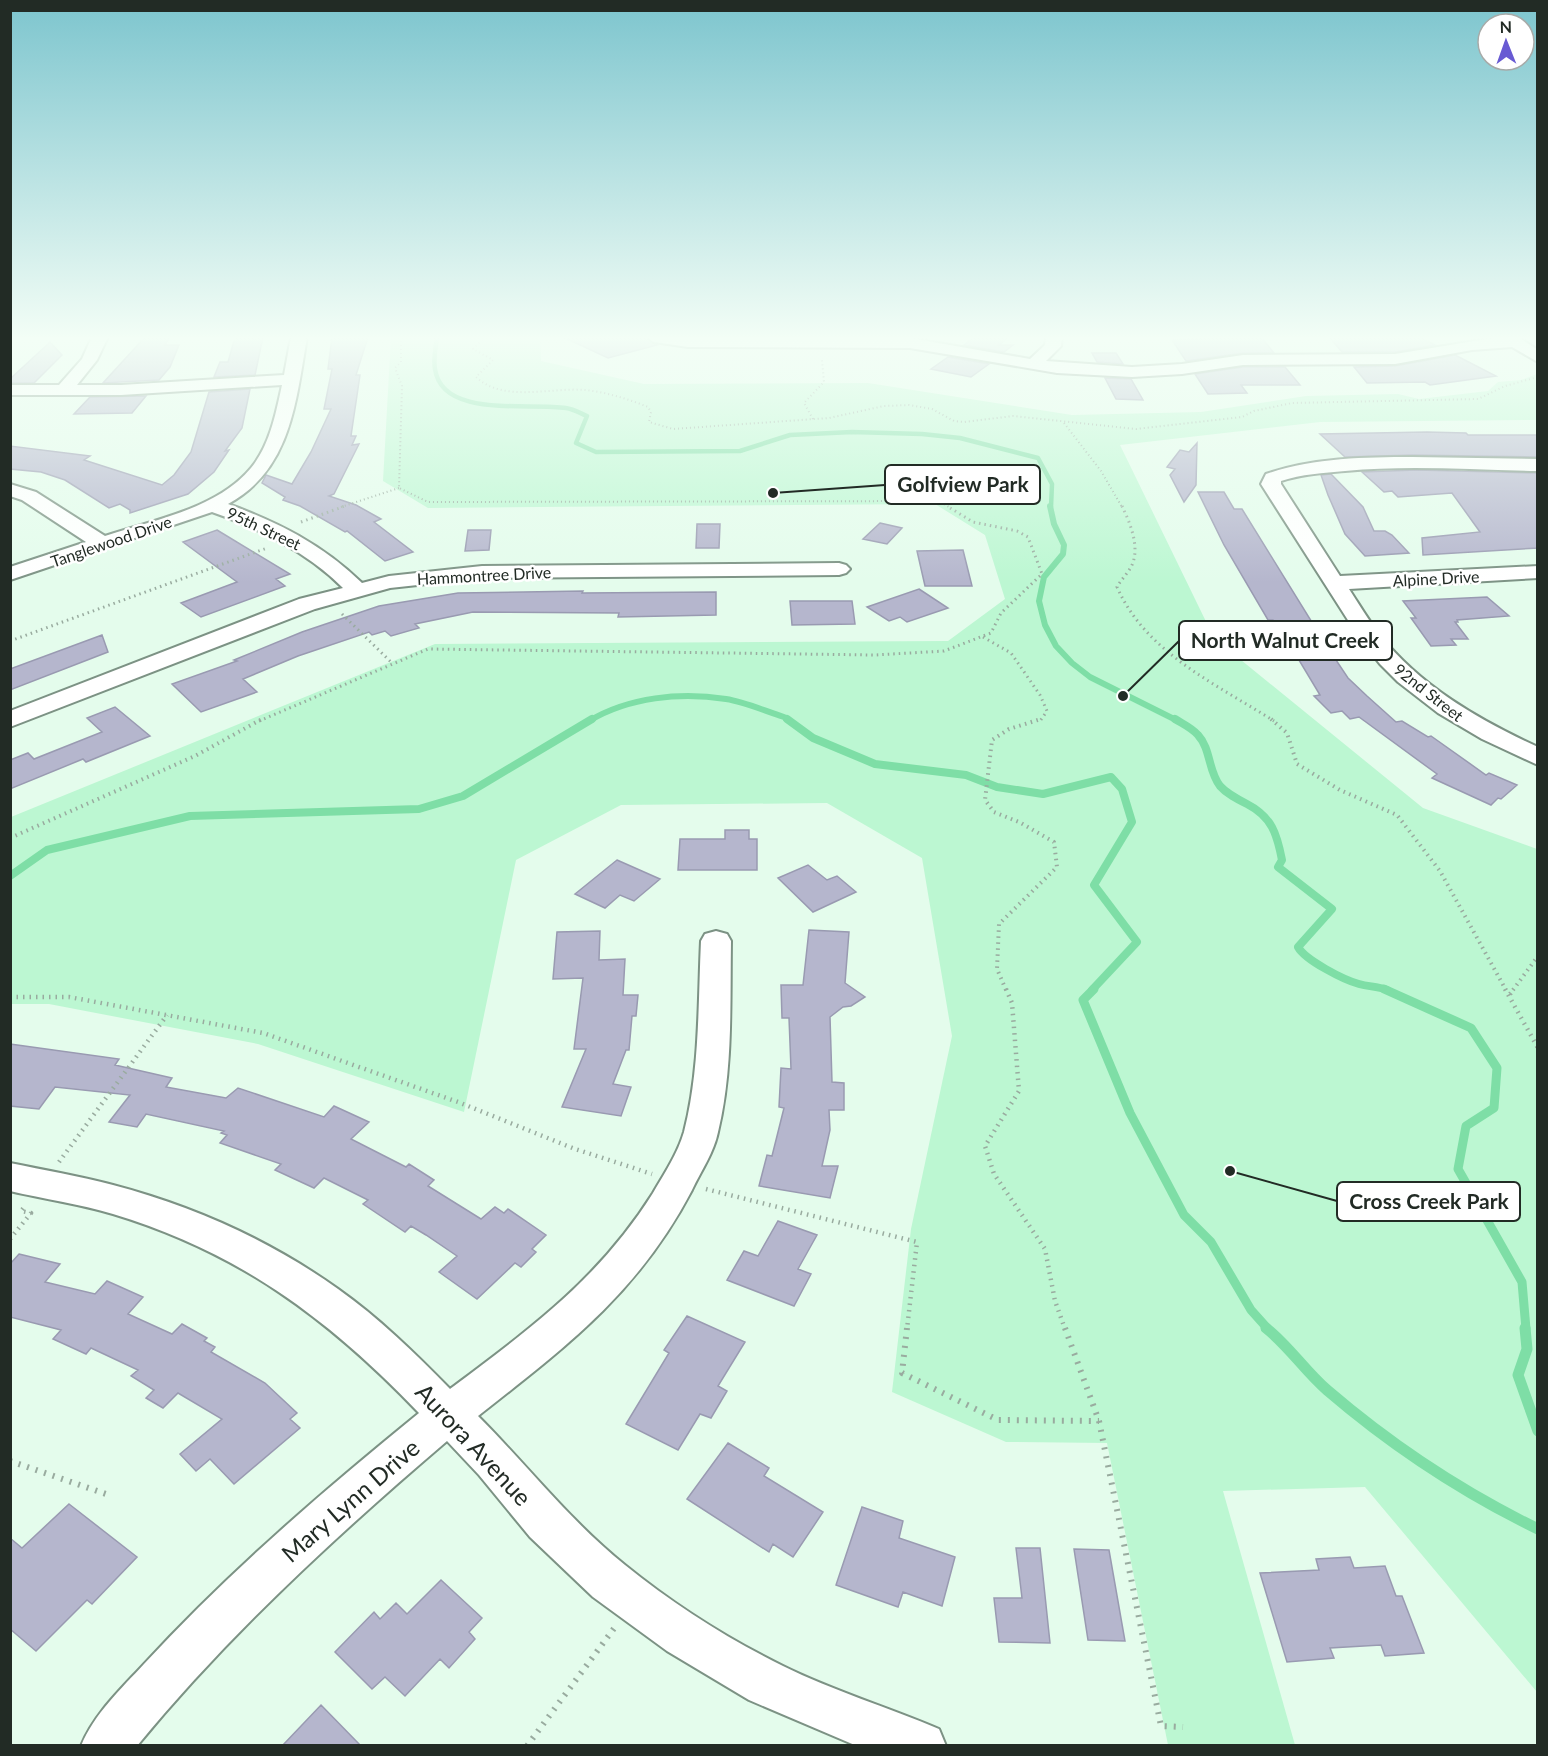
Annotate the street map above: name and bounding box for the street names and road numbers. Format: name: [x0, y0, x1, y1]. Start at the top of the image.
street label: 95th Street: [224, 503, 304, 554]
street label: Tanglewood Drive: [48, 511, 174, 571]
street label: Hammontree Drive: [416, 562, 552, 588]
street label: Alpine Drive: [1392, 566, 1480, 590]
street label: 92nd Street: [1391, 659, 1468, 725]
street label: Aurora Avenue: [410, 1377, 538, 1511]
street label: Mary Lynn Drive: [275, 1432, 425, 1568]

